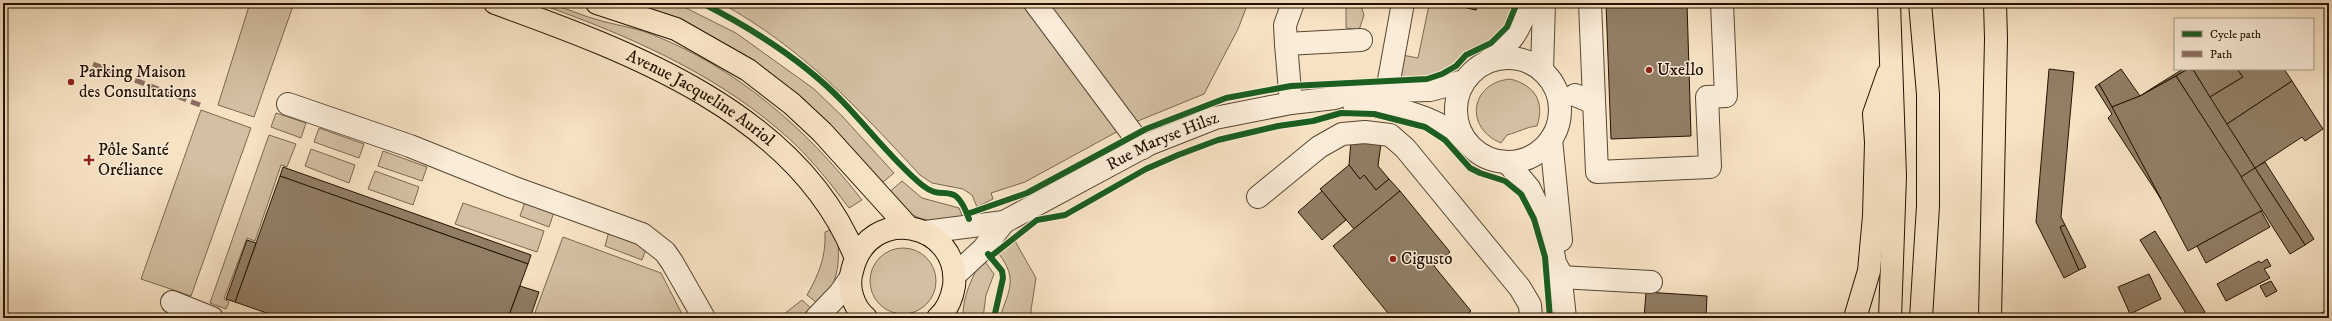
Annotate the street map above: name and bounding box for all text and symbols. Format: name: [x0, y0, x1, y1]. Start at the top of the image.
legend: [2174, 18, 2314, 70]
text: Cycle path: [2210, 27, 2262, 42]
street label: Avenue Jacqueline Auriol: [623, 45, 779, 151]
text: Path: [2210, 47, 2233, 62]
place label: Uxello: [1657, 59, 1704, 81]
place label: Parking Maison des Consultations: [79, 61, 197, 103]
marker: Uxello: [1644, 65, 1654, 75]
marker: Parking Maison des Consultations: [66, 77, 76, 87]
street label: Rue Maryse Hilsz: [1103, 106, 1223, 176]
place label: Pôle Santé Oréliance: [98, 139, 169, 181]
marker: Pôle Santé Oréliance: [83, 154, 95, 166]
place label: Cigusto: [1401, 248, 1453, 270]
marker: Cigusto: [1388, 254, 1398, 264]

